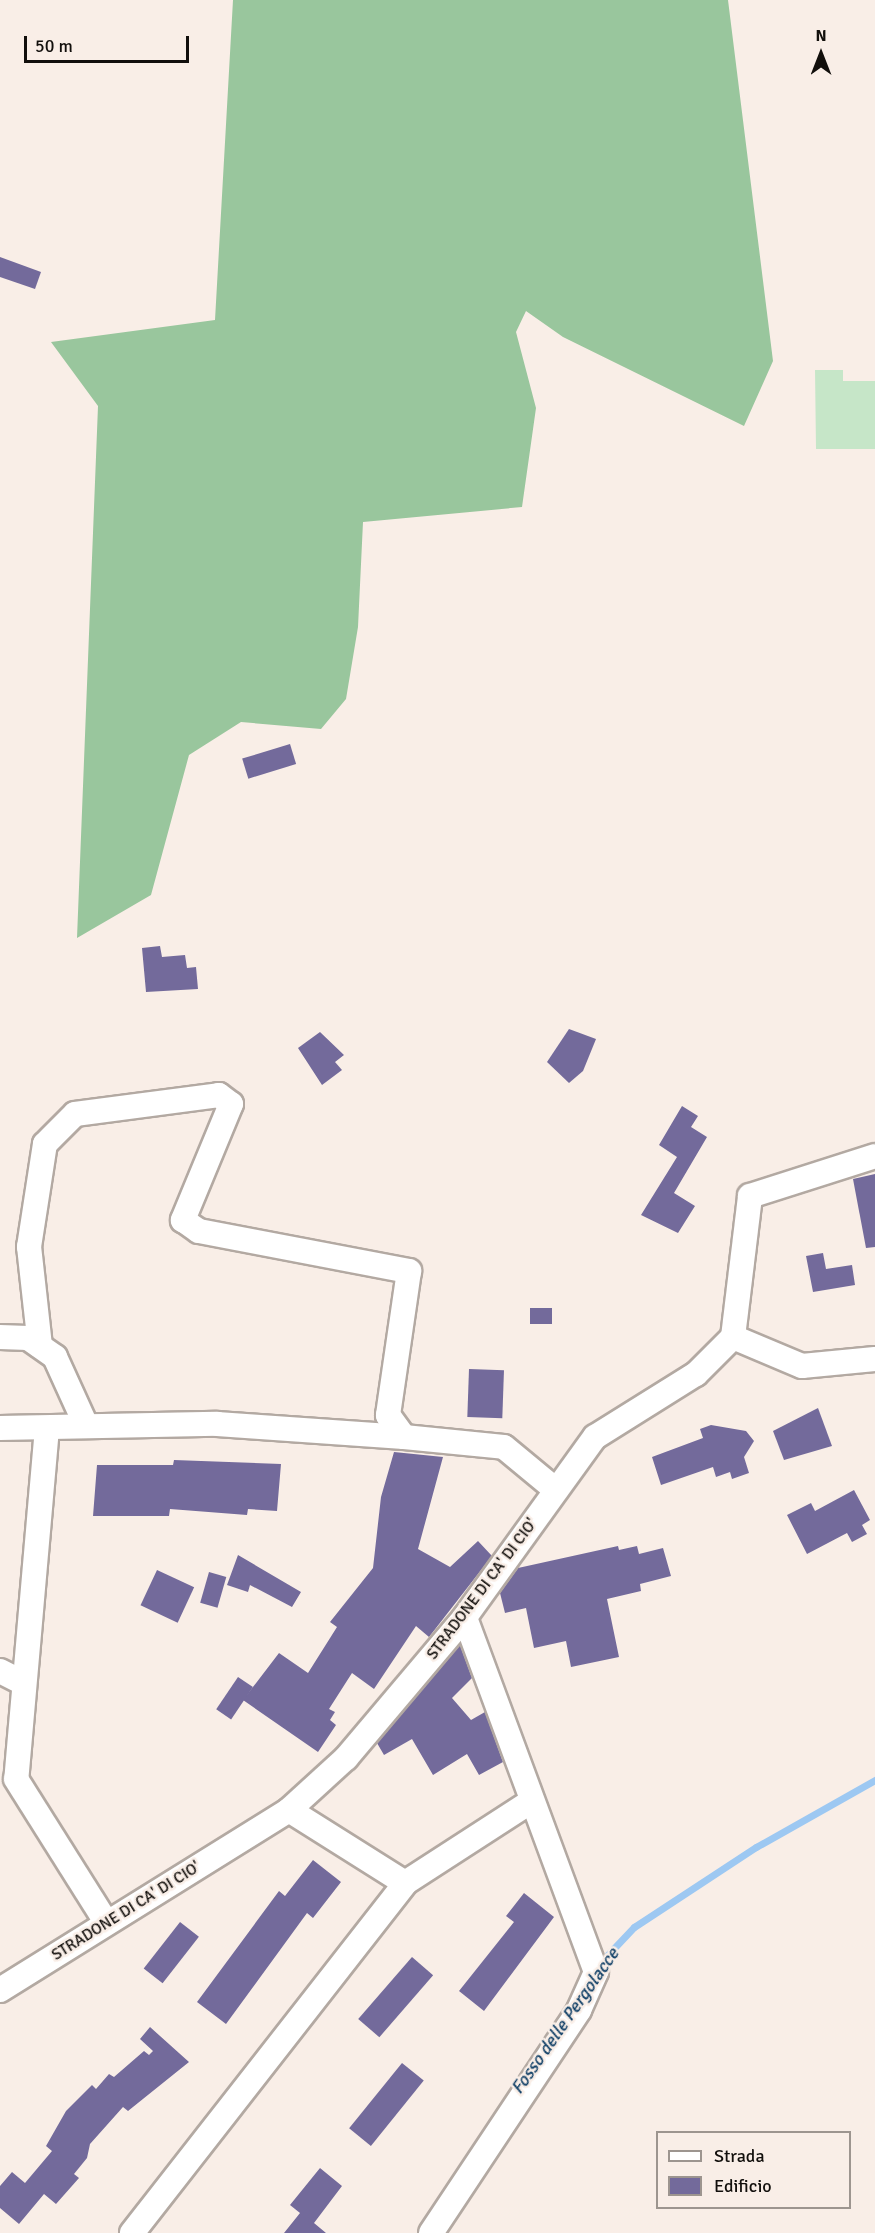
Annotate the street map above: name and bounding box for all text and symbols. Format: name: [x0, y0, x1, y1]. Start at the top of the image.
scale bar: [27, 24, 192, 62]
north arrow: [791, 24, 851, 84]
text: N: [815, 26, 827, 46]
text: 50 m: [35, 35, 73, 57]
street label: STRADONE DI CA' DI CIO': [423, 1515, 541, 1663]
street label: STRADONE DI CA' DI CIO': [48, 1857, 204, 1965]
water label: Fosso delle Pergolacce: [506, 1944, 624, 2098]
legend: [656, 2131, 851, 2209]
text: Strada: [714, 2145, 765, 2167]
text: Edificio: [714, 2175, 772, 2197]

